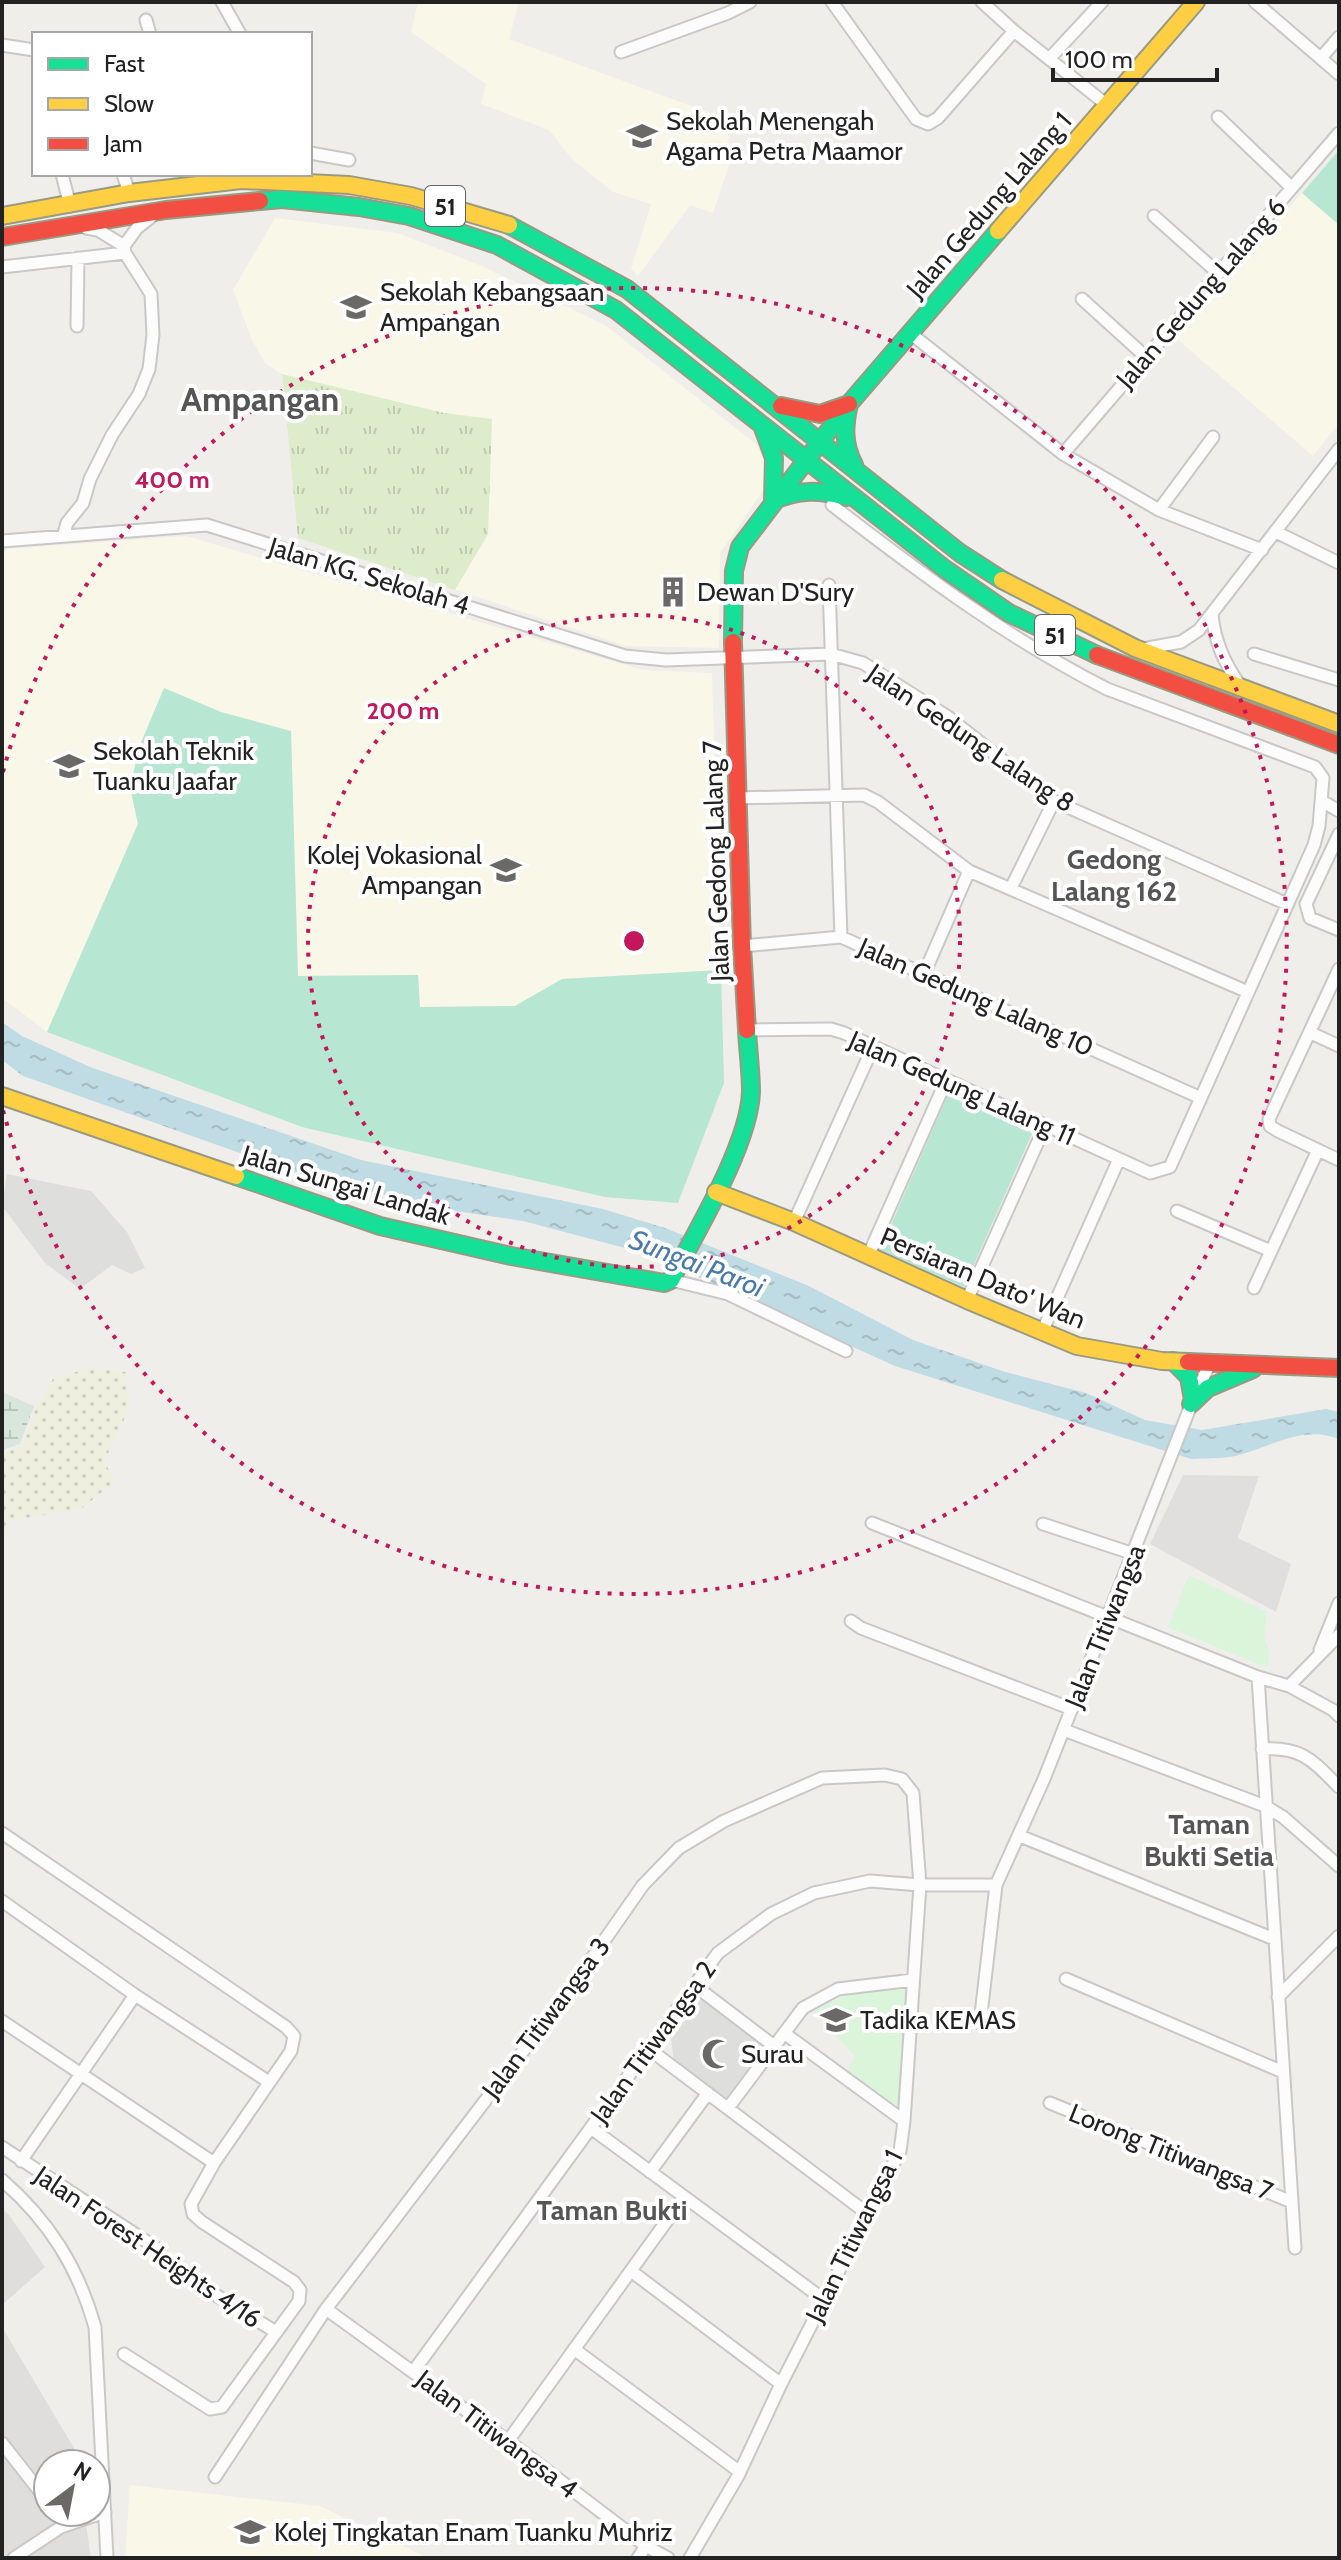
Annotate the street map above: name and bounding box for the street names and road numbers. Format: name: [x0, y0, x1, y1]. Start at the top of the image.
street label: Jalan Gedung Lalang 1: [899, 106, 1078, 305]
road number: 51: [425, 186, 465, 226]
street label: Jalan Gedung Lalang 6: [1109, 191, 1292, 396]
street label: Jalan KG. Sekolah 4: [264, 530, 473, 622]
road number: 51: [1035, 615, 1075, 655]
street label: Jalan Gedung Lalang 8: [860, 656, 1081, 819]
street label: Jalan Gedong Lalang 7: [696, 740, 736, 983]
street label: Jalan Gedung Lalang 10: [853, 930, 1099, 1063]
street label: Jalan Gedung Lalang 11: [843, 1023, 1080, 1152]
street label: Jalan Sungai Landak: [237, 1138, 454, 1232]
street label: Persiaran Dato' Wan: [876, 1220, 1090, 1336]
street label: Jalan Titiwangsa: [1057, 1539, 1152, 1713]
street label: Jalan Titiwangsa 3: [475, 1931, 617, 2106]
street label: Jalan Titiwangsa 2: [583, 1955, 723, 2130]
street label: Lorong Titiwangsa 7: [1064, 2097, 1278, 2207]
street label: Jalan Titiwangsa 1: [798, 2145, 909, 2328]
street label: Jalan Forest Heights 4/16: [28, 2159, 268, 2335]
street label: Jalan Titiwangsa 4: [409, 2362, 584, 2505]

